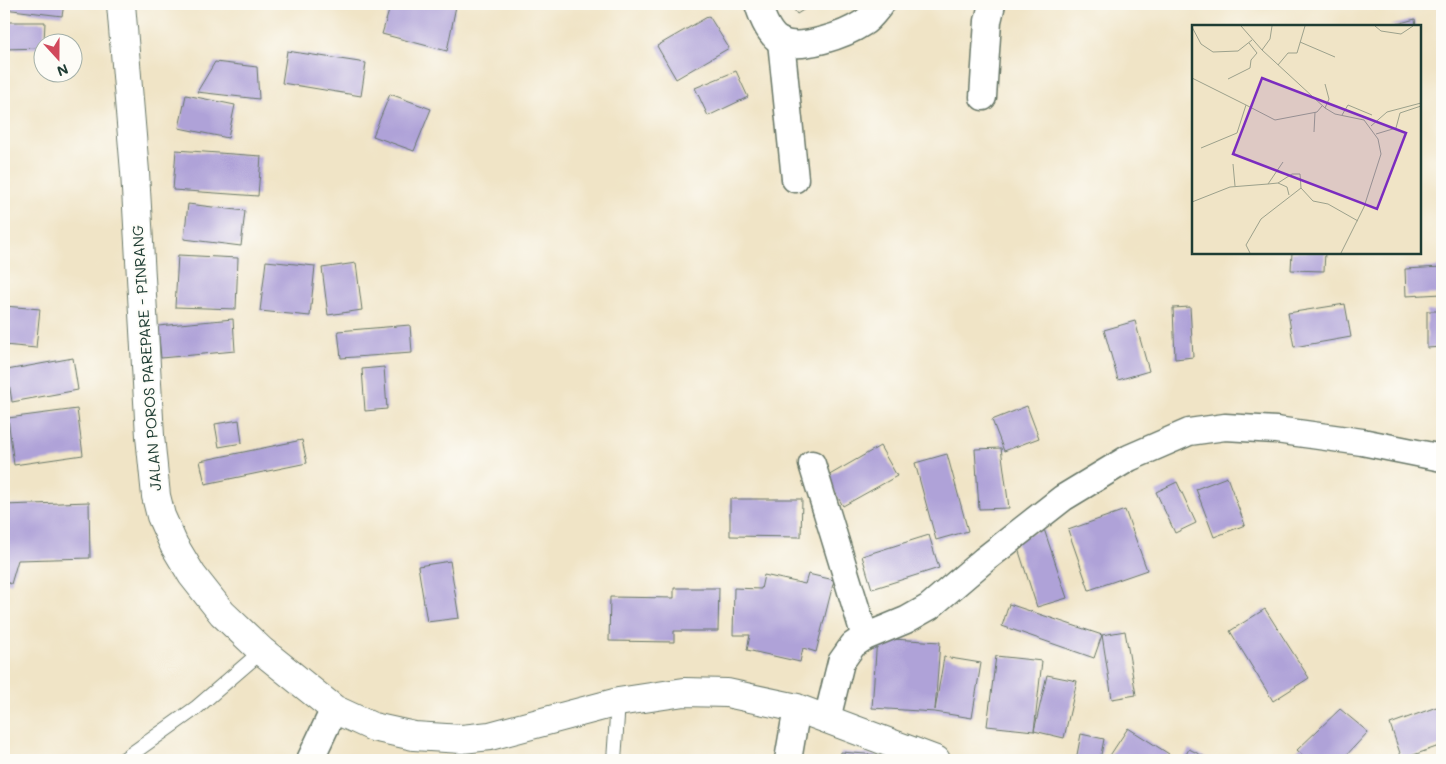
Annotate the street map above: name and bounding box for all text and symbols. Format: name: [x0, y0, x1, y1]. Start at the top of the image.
inset map: [1192, 25, 1421, 254]
north arrow: [32, 32, 82, 82]
text: N: [54, 60, 71, 81]
street label: JALAN POROS PAREPARE - PINRANG: [127, 224, 165, 492]

